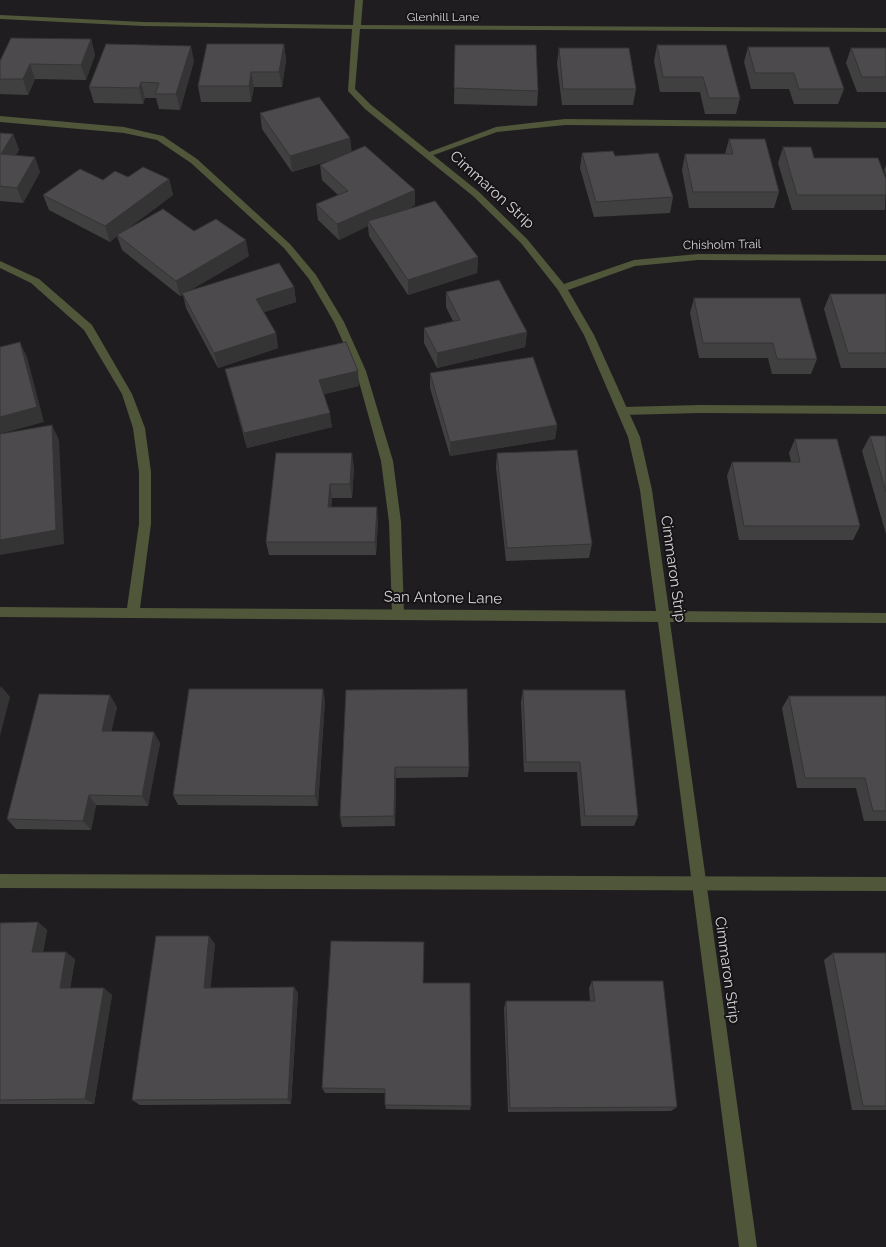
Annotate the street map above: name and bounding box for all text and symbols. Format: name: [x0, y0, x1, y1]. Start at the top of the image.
street label: Glenhill Lane: [407, 10, 479, 24]
street label: Cimmaron Strip: [446, 147, 538, 233]
street label: Chisholm Trail: [683, 237, 761, 253]
street label: Cimmaron Strip: [657, 514, 689, 624]
street label: San Antone Lane: [384, 588, 502, 608]
street label: Cimmaron Strip: [711, 915, 743, 1025]

